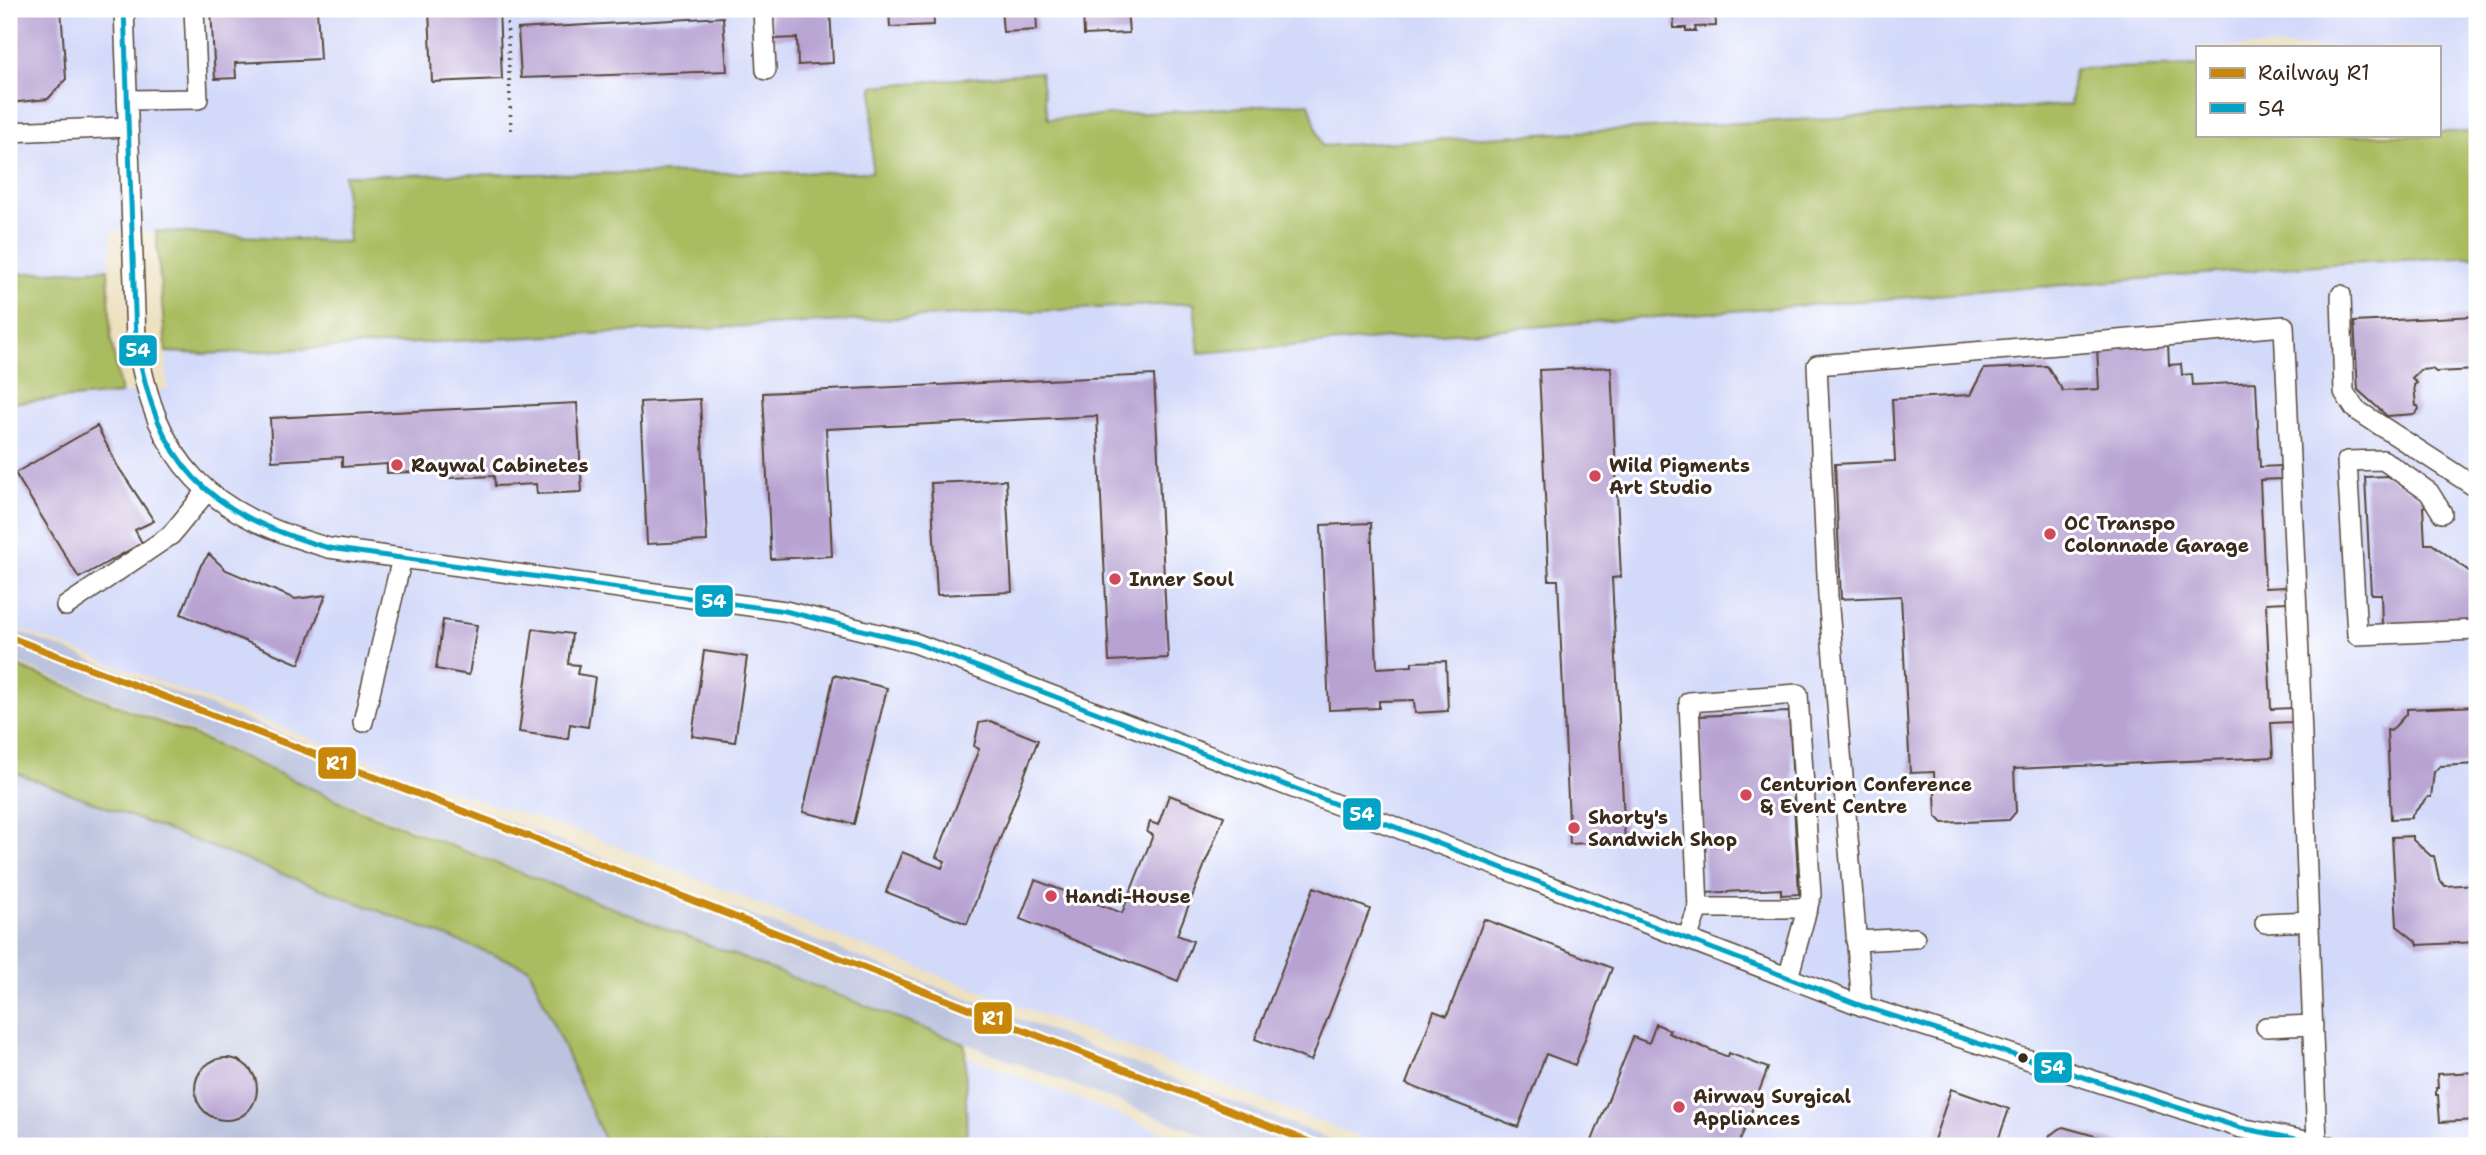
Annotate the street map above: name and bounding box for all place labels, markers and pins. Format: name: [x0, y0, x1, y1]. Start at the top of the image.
place label: Raywal Cabinetes: [411, 453, 589, 478]
place label: Wild Pigments Art Studio: [1609, 453, 1750, 500]
marker: Raywal Cabinetes: [389, 457, 405, 473]
marker: Wild Pigments Art Studio: [1587, 468, 1603, 484]
place label: OC Transpo Colonnade Garage: [2064, 511, 2249, 558]
marker: OC Transpo Colonnade Garage: [2042, 526, 2058, 542]
place label: Inner Soul: [1129, 567, 1235, 592]
marker: Inner Soul: [1107, 571, 1123, 587]
place label: Centurion Conference & Event Centre: [1760, 772, 1972, 819]
marker: Centurion Conference & Event Centre: [1738, 787, 1754, 803]
place label: Shorty's Sandwich Shop: [1588, 805, 1737, 852]
marker: Shorty's Sandwich Shop: [1566, 820, 1582, 836]
place label: Handi-House: [1065, 884, 1191, 909]
marker: Handi-House: [1043, 888, 1059, 904]
unlabelled marker: [2016, 1051, 2030, 1065]
place label: Airway Surgical Appliances: [1693, 1084, 1852, 1131]
marker: Airway Surgical Appliances: [1671, 1099, 1687, 1115]

